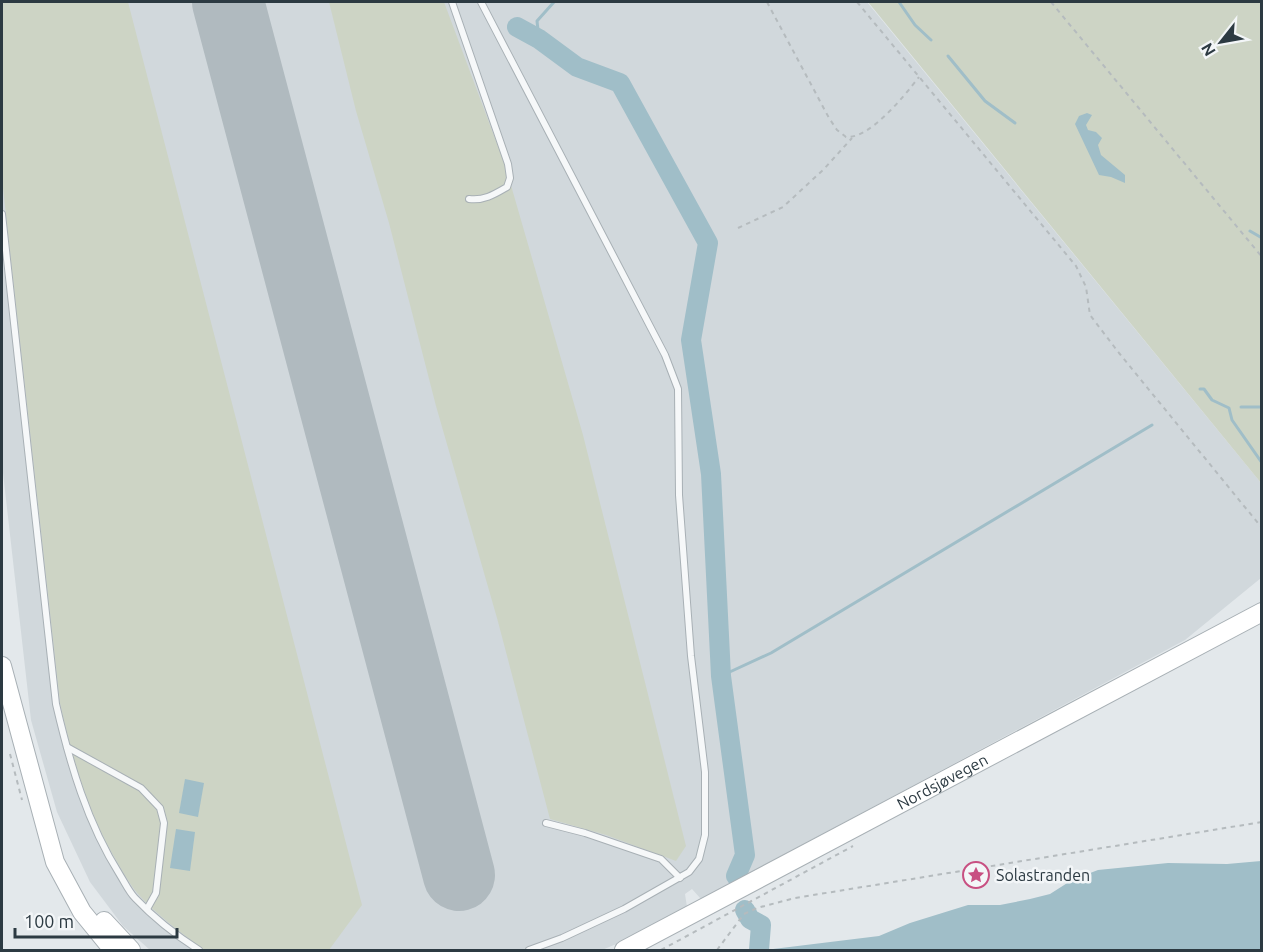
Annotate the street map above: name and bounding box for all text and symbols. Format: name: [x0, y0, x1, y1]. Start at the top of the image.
north arrow: [1191, 12, 1251, 72]
text: N: [1197, 40, 1219, 59]
street label: Nordsjøvegen: [894, 750, 991, 813]
place icon: Solastranden: [961, 860, 991, 890]
place label: Solastranden: [996, 866, 1090, 884]
scale bar: [15, 901, 177, 939]
text: 100 m: [24, 911, 74, 931]

